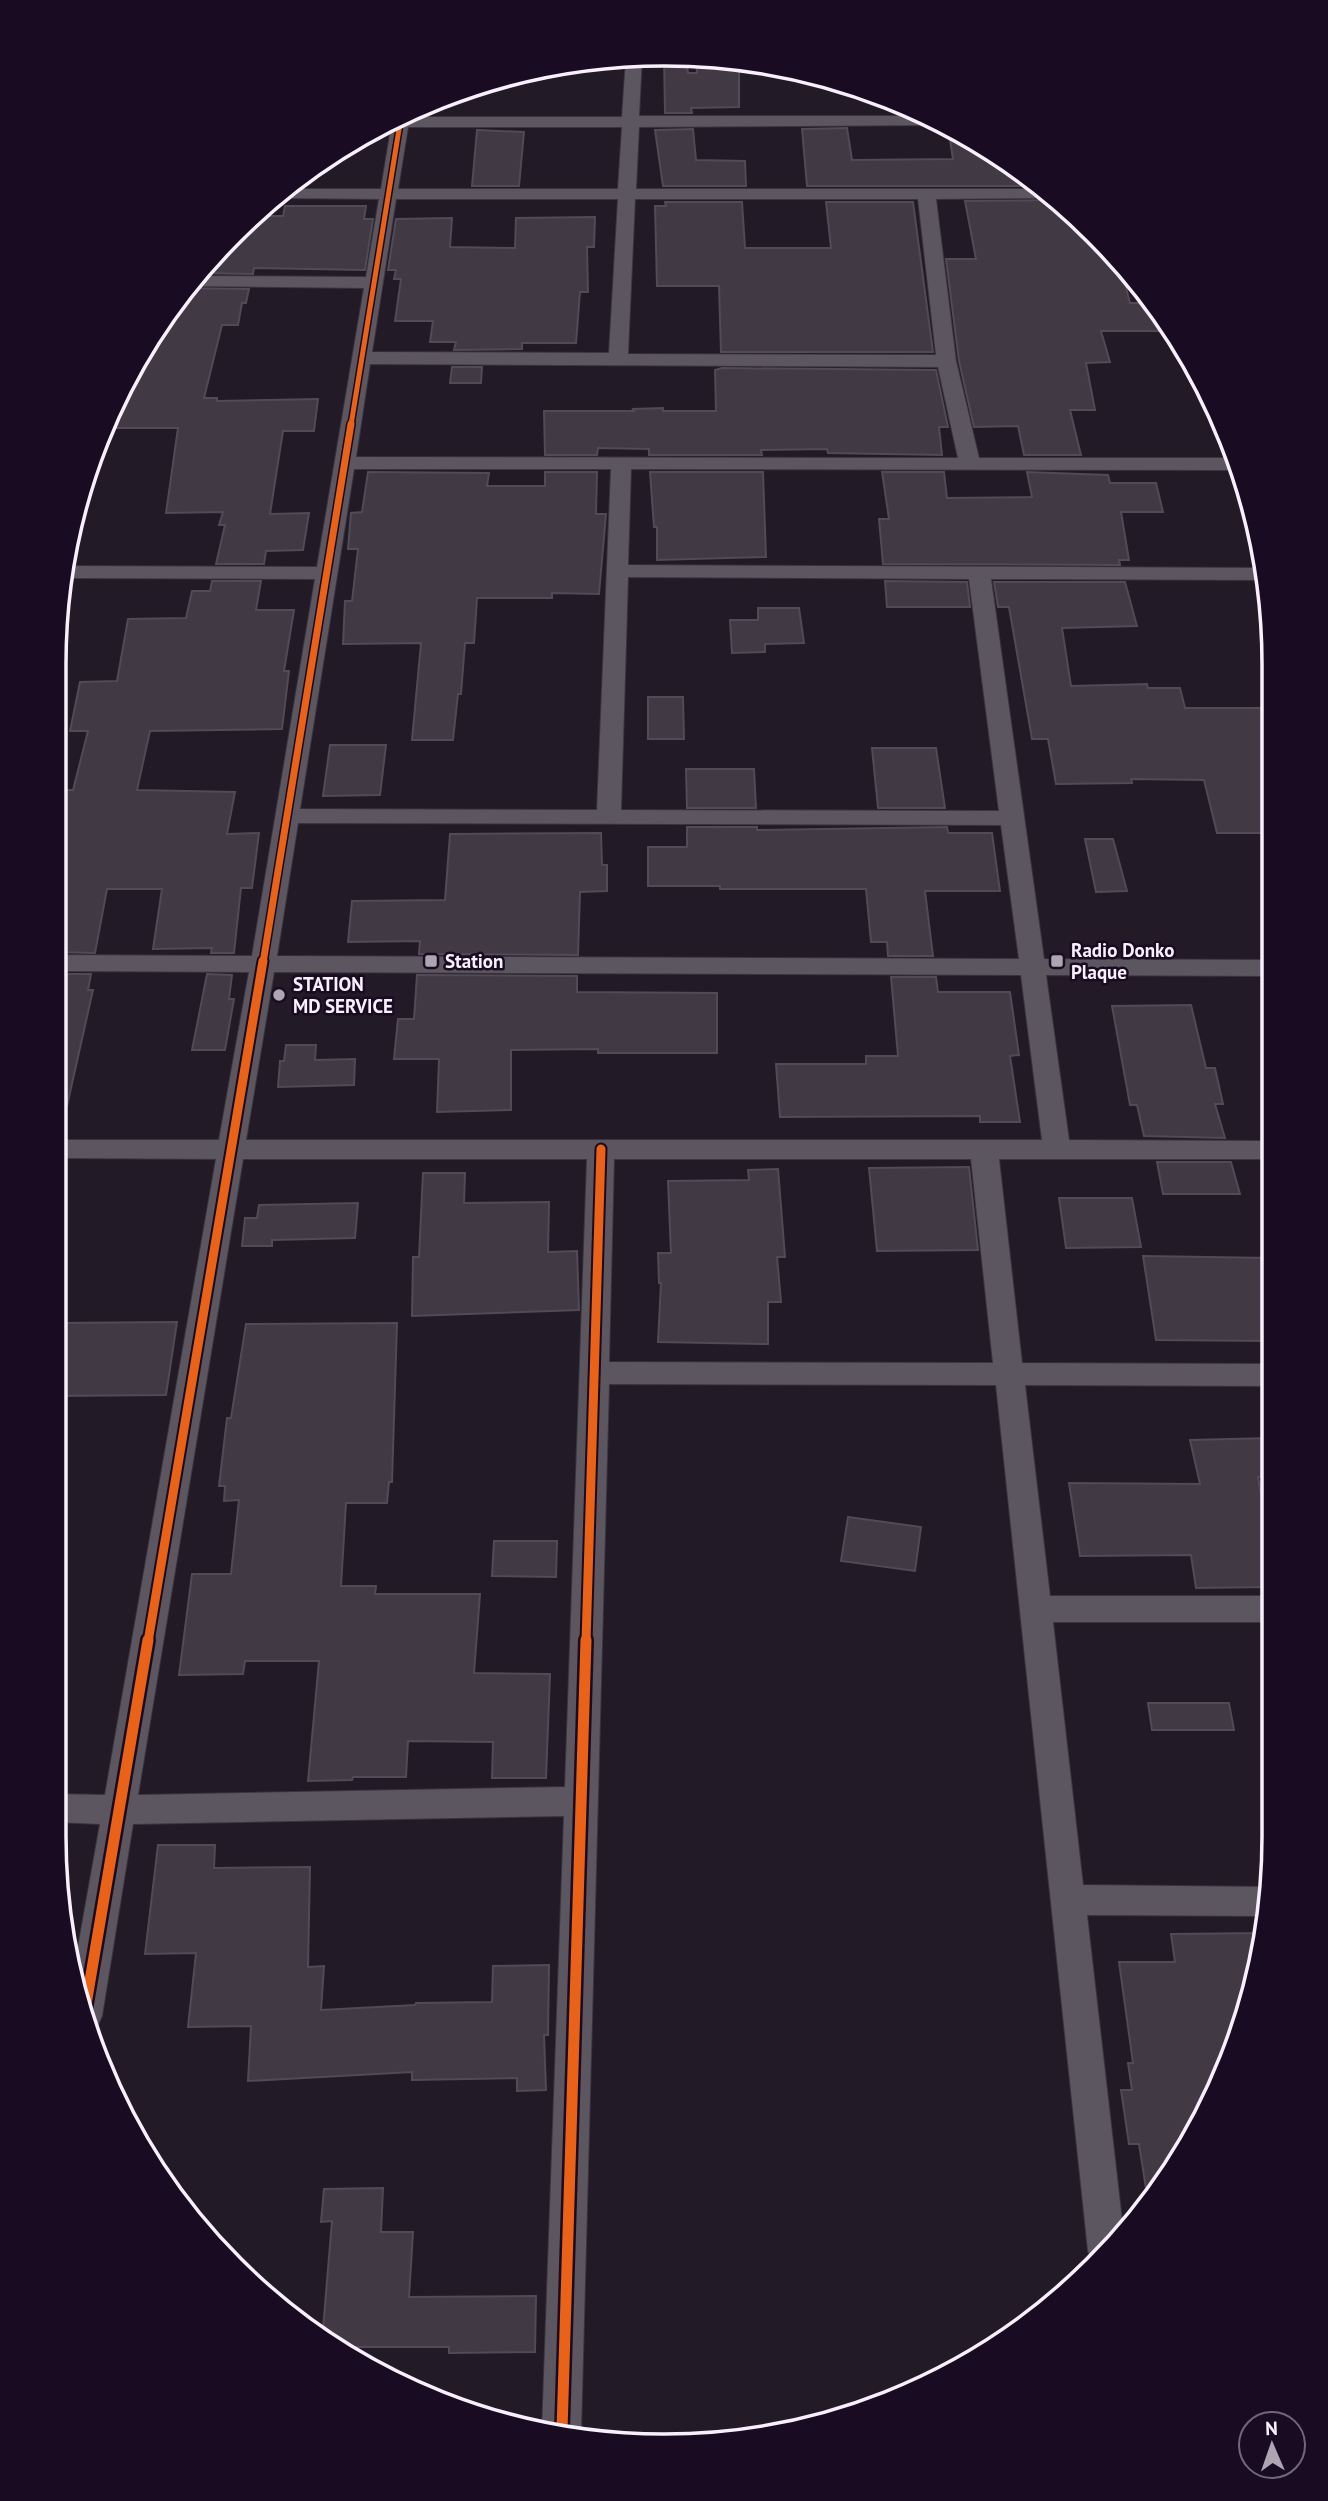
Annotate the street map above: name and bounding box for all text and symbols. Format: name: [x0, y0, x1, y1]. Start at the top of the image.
place label: Radio Donko Plaque: [1071, 938, 1174, 984]
place label: Station: [445, 949, 503, 973]
marker: Station: [423, 953, 439, 969]
marker: Radio Donko Plaque: [1049, 953, 1065, 969]
place label: STATION MD SERVICE: [293, 972, 393, 1018]
marker: STATION MD SERVICE: [271, 987, 287, 1003]
north arrow: [1237, 2410, 1307, 2480]
text: N: [1265, 2416, 1278, 2440]

